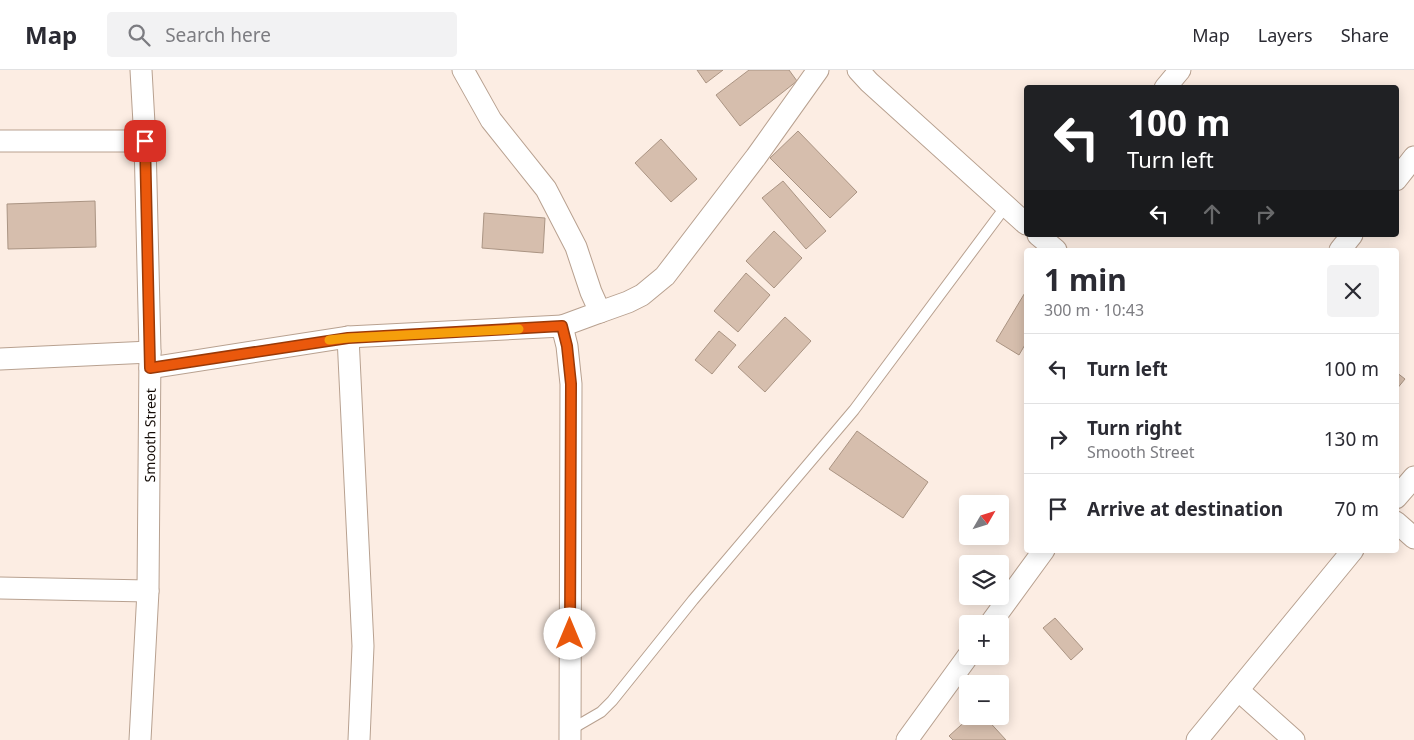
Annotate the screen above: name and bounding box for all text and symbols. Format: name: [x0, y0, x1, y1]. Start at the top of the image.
search box: [107, 12, 457, 57]
text: Map: [25, 18, 77, 51]
icon: search: [125, 21, 153, 49]
text: Search here: [165, 22, 271, 48]
text: Map: [1192, 23, 1230, 47]
text: Layers: [1258, 23, 1313, 47]
text: Share: [1341, 23, 1389, 47]
text: 100 m: [1127, 99, 1230, 146]
icon: left: [1044, 105, 1109, 170]
pin: [124, 120, 166, 162]
icon: arrive: [131, 127, 159, 155]
text: Turn left: [1127, 144, 1214, 174]
icon: left: [1145, 200, 1173, 228]
icon: ahead: [1198, 200, 1226, 228]
icon: right: [1251, 200, 1279, 228]
text: 1 min: [1044, 259, 1127, 300]
button: close: [1327, 265, 1379, 317]
text: 300 m · 10:43: [1044, 299, 1144, 321]
icon: left: [1044, 355, 1072, 383]
text: Turn left: [1087, 356, 1168, 382]
text: 100 m: [1324, 356, 1379, 382]
street label: Smooth Street: [139, 388, 159, 482]
text: Turn right: [1087, 415, 1182, 441]
icon: right: [1044, 425, 1072, 453]
text: 130 m: [1324, 426, 1379, 452]
text: Smooth Street: [1087, 441, 1195, 463]
north arrow: [959, 495, 1009, 545]
map controls: [959, 495, 1009, 725]
icon: arrive: [1044, 495, 1072, 523]
text: Arrive at destination: [1087, 496, 1283, 522]
text: 70 m: [1335, 496, 1379, 522]
button: layers: [959, 555, 1009, 605]
position arrow: [543, 607, 595, 659]
button: +: [959, 615, 1009, 665]
button: −: [959, 675, 1009, 725]

